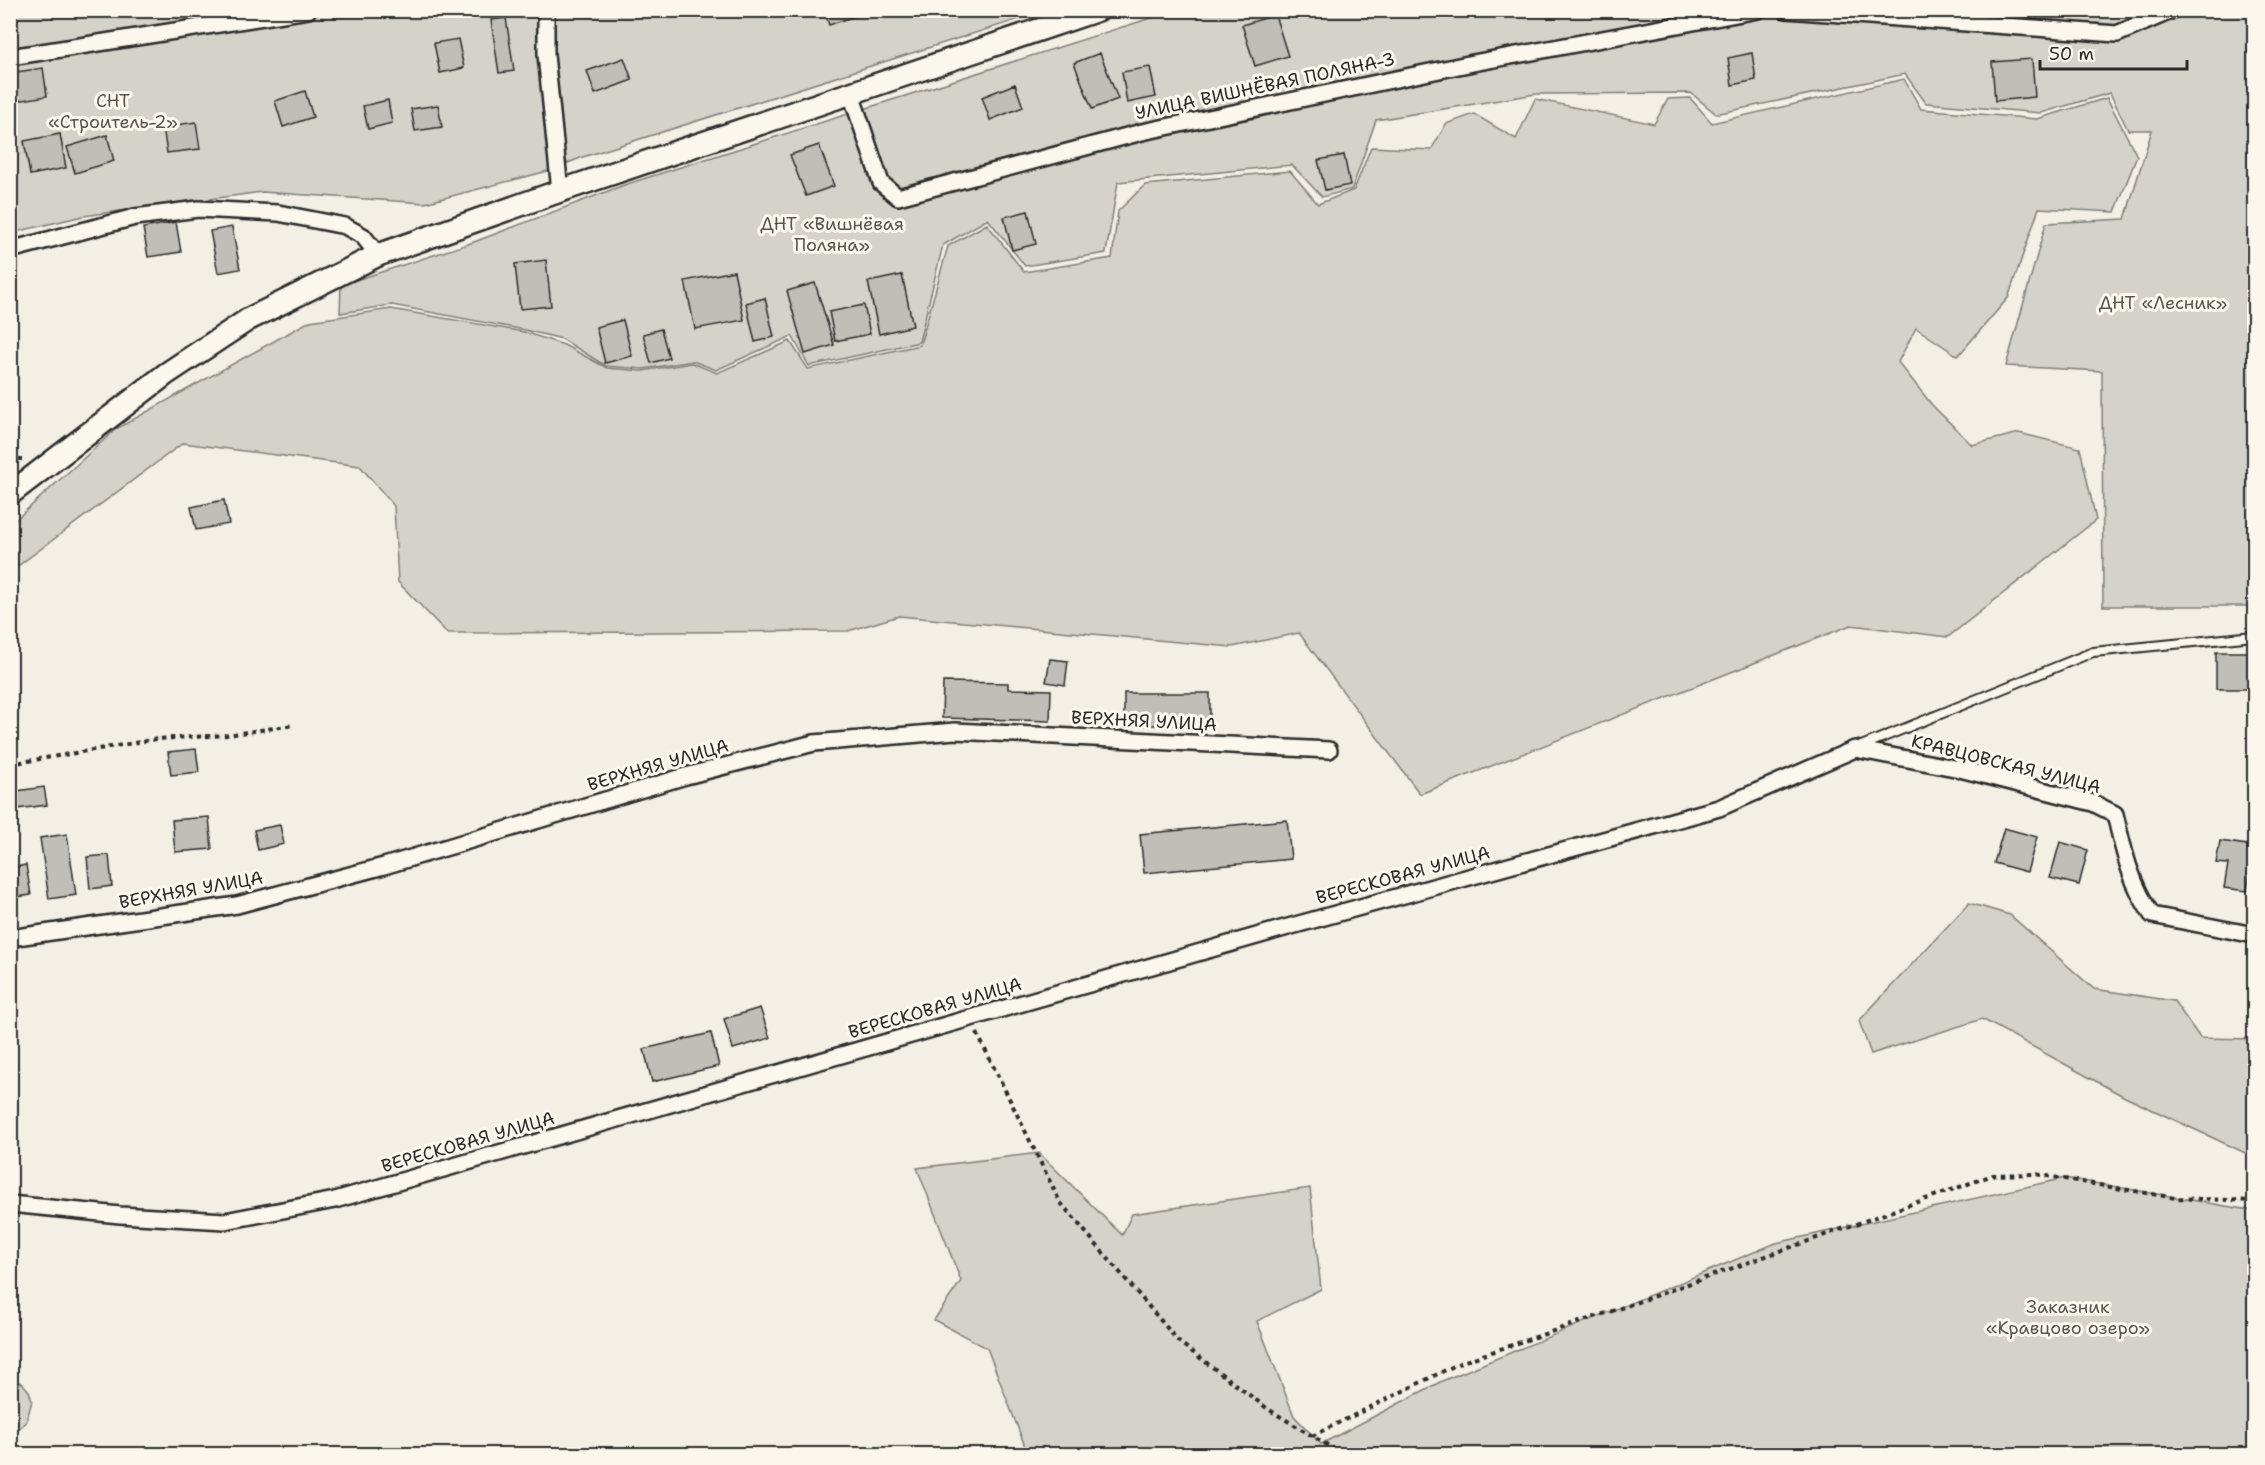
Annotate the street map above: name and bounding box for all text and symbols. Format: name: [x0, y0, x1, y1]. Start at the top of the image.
scale bar: [2040, 33, 2187, 71]
text: 50 m: [2049, 42, 2094, 66]
street label: УЛИЦА ВИШНЁВАЯ ПОЛЯНА-3: [1133, 47, 1397, 125]
park label: СНТ «Строитель-2»: [48, 89, 178, 134]
park label: ДНТ «Вишнёвая Поляна»: [760, 212, 904, 257]
park label: ДНТ «Лесник»: [2099, 291, 2227, 315]
street label: ВЕРХНЯЯ УЛИЦА: [1070, 705, 1218, 737]
street label: КРАВЦОВСКАЯ УЛИЦА: [1909, 729, 2103, 799]
street label: ВЕРХНЯЯ УЛИЦА: [585, 733, 731, 797]
street label: ВЕРЕСКОВАЯ УЛИЦА: [1313, 840, 1493, 910]
street label: ВЕРХНЯЯ УЛИЦА: [117, 866, 265, 914]
street label: ВЕРЕСКОВАЯ УЛИЦА: [846, 972, 1024, 1044]
street label: ВЕРЕСКОВАЯ УЛИЦА: [379, 1106, 557, 1178]
park label: Заказник «Кравцово озеро»: [1986, 1295, 2150, 1340]

